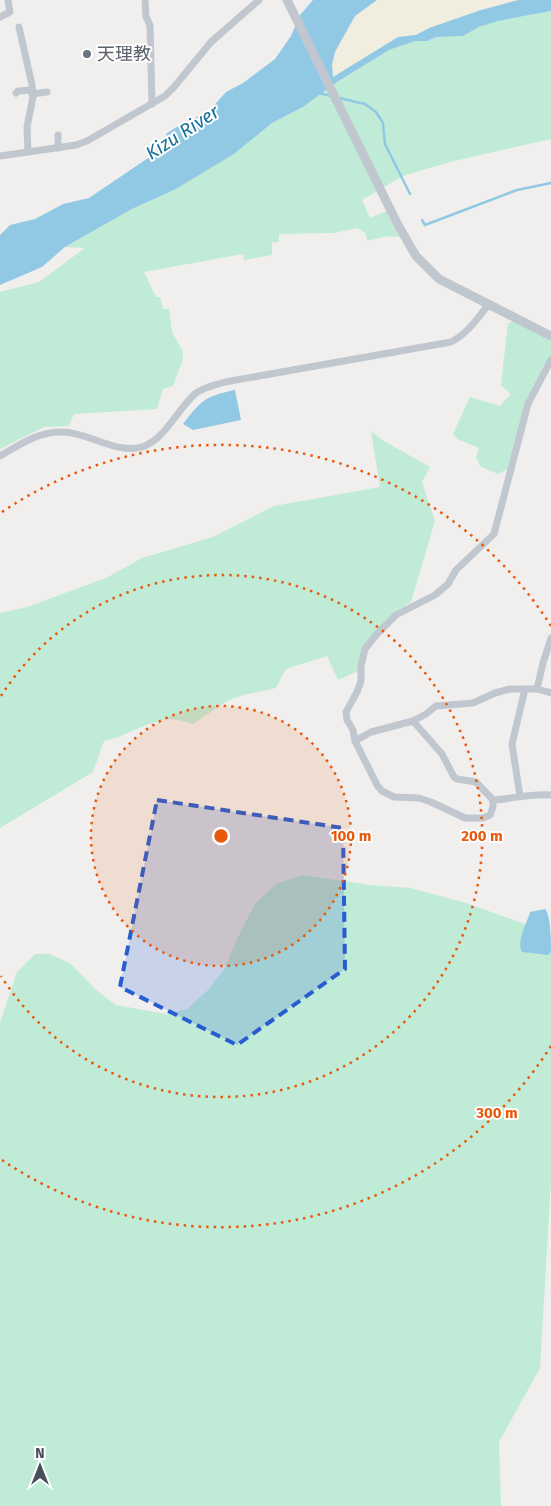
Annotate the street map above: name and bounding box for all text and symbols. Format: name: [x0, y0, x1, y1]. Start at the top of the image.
place label: 天理教: [97, 43, 151, 65]
marker: 天理教: [81, 48, 93, 60]
water label: Kizu River: [141, 100, 224, 165]
centre of rings: [212, 827, 230, 845]
text: 100 m: [331, 827, 371, 845]
text: 200 m: [461, 827, 503, 845]
text: 300 m: [475, 1104, 518, 1122]
north arrow: [15, 1441, 65, 1491]
text: N: [35, 1445, 45, 1462]

